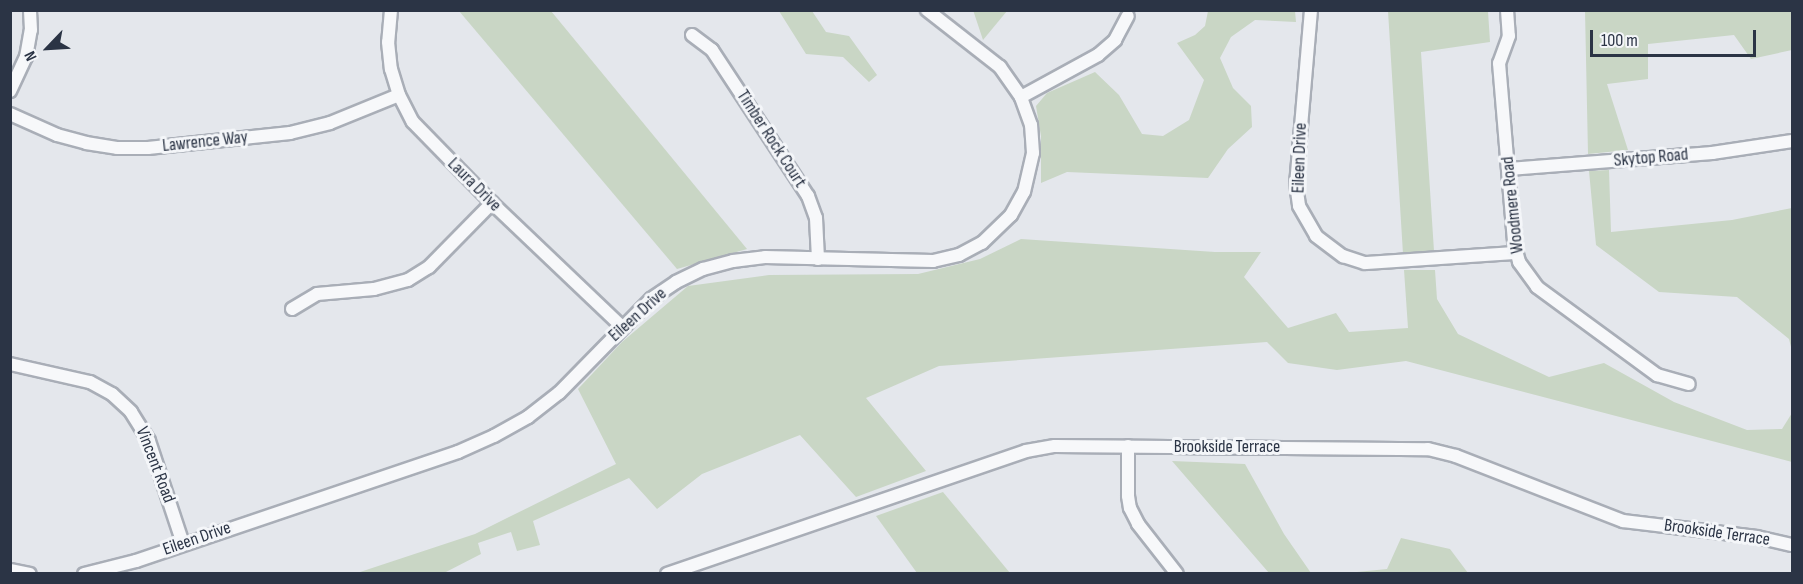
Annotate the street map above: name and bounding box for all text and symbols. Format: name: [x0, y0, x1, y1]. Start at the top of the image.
north arrow: [18, 18, 78, 78]
scale bar: [1593, 18, 1760, 56]
text: 100 m: [1601, 30, 1638, 51]
text: N: [21, 48, 42, 64]
street label: Timber Rock Court: [731, 86, 811, 192]
street label: Eileen Drive: [1288, 122, 1312, 194]
street label: Lawrence Way: [161, 127, 249, 157]
street label: Skytop Road: [1613, 144, 1689, 172]
street label: Laura Drive: [443, 154, 505, 216]
street label: Woodmere Road: [1497, 155, 1529, 255]
street label: Eileen Drive: [605, 283, 671, 347]
street label: Vincent Road: [131, 424, 179, 506]
street label: Brookside Terrace: [1174, 436, 1280, 458]
street label: Brookside Terrace: [1663, 515, 1771, 551]
street label: Eileen Drive: [160, 517, 234, 561]

